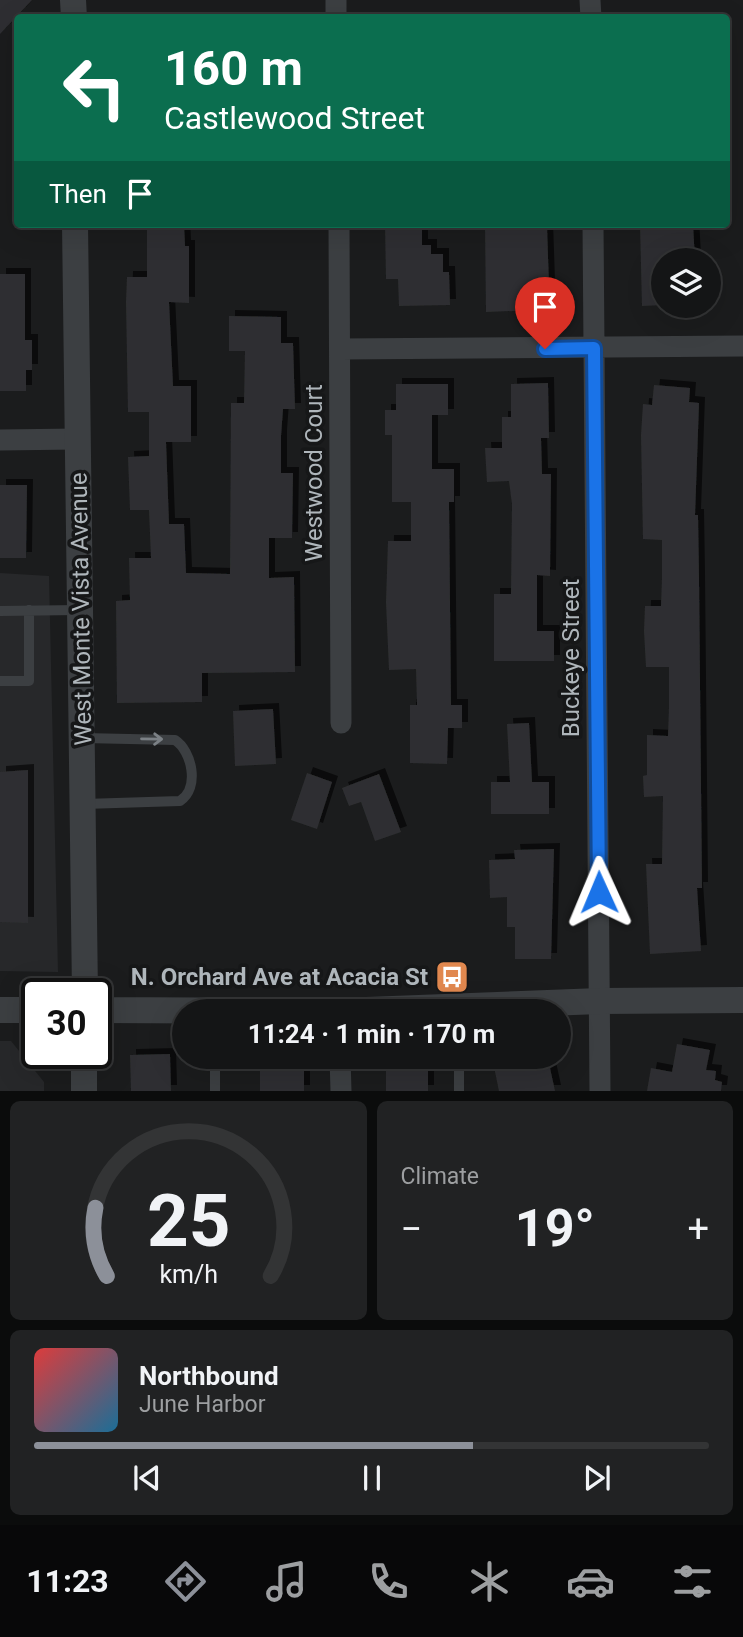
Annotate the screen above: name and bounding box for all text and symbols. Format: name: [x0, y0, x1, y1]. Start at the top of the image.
text: 160 m: [164, 40, 303, 97]
icon: left: [49, 42, 140, 133]
text: Castlewood Street: [164, 99, 425, 137]
icon: arrive: [121, 175, 159, 213]
text: Then: [49, 179, 107, 209]
map controls: [651, 248, 721, 318]
button: layers: [651, 248, 721, 318]
pin: [515, 277, 575, 349]
icon: arrive: [526, 288, 564, 326]
street label: Westwood Court: [300, 384, 328, 562]
street label: West Monte Vista Avenue: [65, 472, 97, 746]
street label: Buckeye Street: [557, 579, 585, 737]
one-way arrow: [140, 732, 163, 746]
position arrow: [562, 855, 636, 929]
bus stop icon: N. Orchard Ave at Acacia St: [433, 958, 471, 996]
place label: N. Orchard Ave at Acacia St: [131, 963, 428, 991]
speed limit sign: 30: [21, 978, 112, 1069]
text: 11:24 · 1 min · 170 m: [248, 1019, 495, 1049]
text: Climate: [401, 1163, 479, 1190]
text: 25: [146, 1179, 230, 1265]
text: 19°: [515, 1198, 595, 1259]
text: −: [401, 1207, 422, 1251]
text: +: [687, 1207, 709, 1251]
text: km/h: [159, 1260, 218, 1289]
text: Northbound: [139, 1361, 279, 1391]
text: June Harbor: [139, 1391, 266, 1418]
icon: previous: [128, 1459, 166, 1497]
icon: pause: [353, 1459, 391, 1497]
icon: next: [578, 1459, 616, 1497]
icon: directions: [161, 1557, 210, 1606]
icon: music: [262, 1557, 311, 1606]
icon: phone: [364, 1557, 413, 1606]
icon: climate: [465, 1557, 514, 1606]
icon: car: [566, 1557, 615, 1606]
icon: filters: [668, 1557, 717, 1606]
text: 11:23: [26, 1562, 109, 1600]

